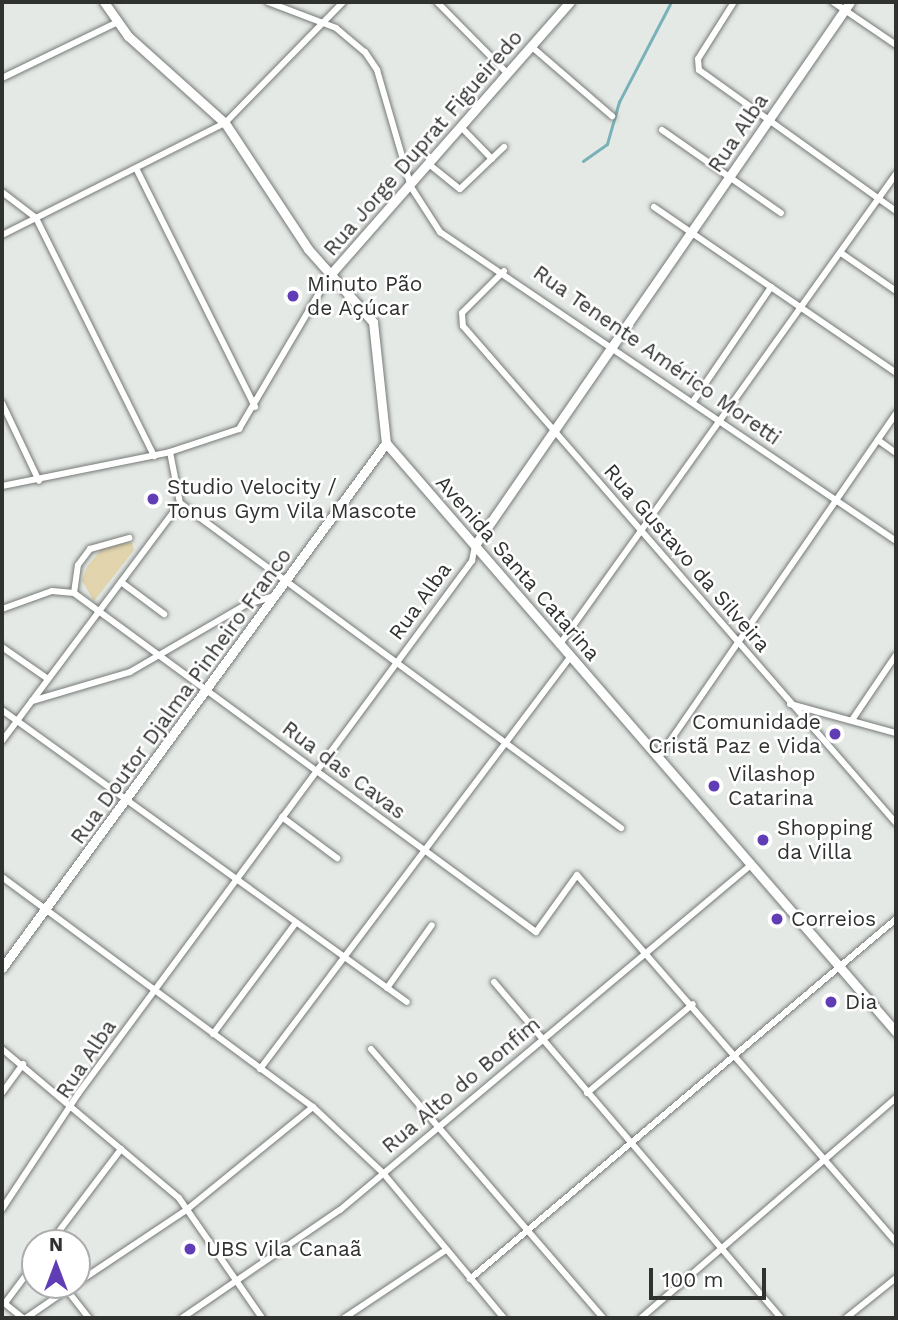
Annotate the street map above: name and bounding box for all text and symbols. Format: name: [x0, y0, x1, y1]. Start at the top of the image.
street label: Rua Jorge Duprat Figueiredo: [318, 25, 528, 261]
street label: Rua Alba: [702, 88, 774, 178]
street label: Rua Tenente Américo Moretti: [528, 259, 786, 451]
place label: Minuto Pão de Açúcar: [307, 271, 422, 321]
marker: Minuto Pão de Açúcar: [285, 288, 301, 304]
street label: Rua Gustavo da Silveira: [598, 458, 776, 658]
street label: Avenida Santa Catarina: [430, 470, 606, 666]
place label: Studio Velocity / Tonus Gym Vila Mascote: [167, 474, 418, 524]
marker: Studio Velocity / Tonus Gym Vila Mascote: [145, 491, 161, 507]
street label: Rua Doutor Djalma Pinheiro Franco: [65, 543, 297, 849]
street label: Rua Alba: [383, 557, 457, 645]
place label: Comunidade Cristã Paz e Vida: [647, 709, 821, 759]
street label: Rua das Cavas: [277, 715, 411, 825]
marker: Comunidade Cristã Paz e Vida: [827, 726, 843, 742]
place label: Vilashop Catarina: [728, 761, 815, 811]
marker: Vilashop Catarina: [706, 778, 722, 794]
place label: Shopping da Villa: [777, 815, 872, 865]
marker: Shopping da Villa: [755, 832, 771, 848]
place label: Correios: [791, 906, 876, 932]
marker: Correios: [769, 911, 785, 927]
place label: Dia: [845, 989, 878, 1015]
marker: Dia: [823, 994, 839, 1010]
street label: Rua Alto do Bonfim: [376, 1011, 546, 1159]
street label: Rua Alba: [50, 1014, 122, 1104]
north arrow: [21, 1229, 91, 1299]
text: N: [49, 1233, 63, 1256]
place label: UBS Vila Canaã: [206, 1236, 363, 1262]
marker: UBS Vila Canaã: [180, 1239, 200, 1259]
scale bar: [653, 1254, 770, 1298]
text: 100 m: [662, 1267, 724, 1292]

